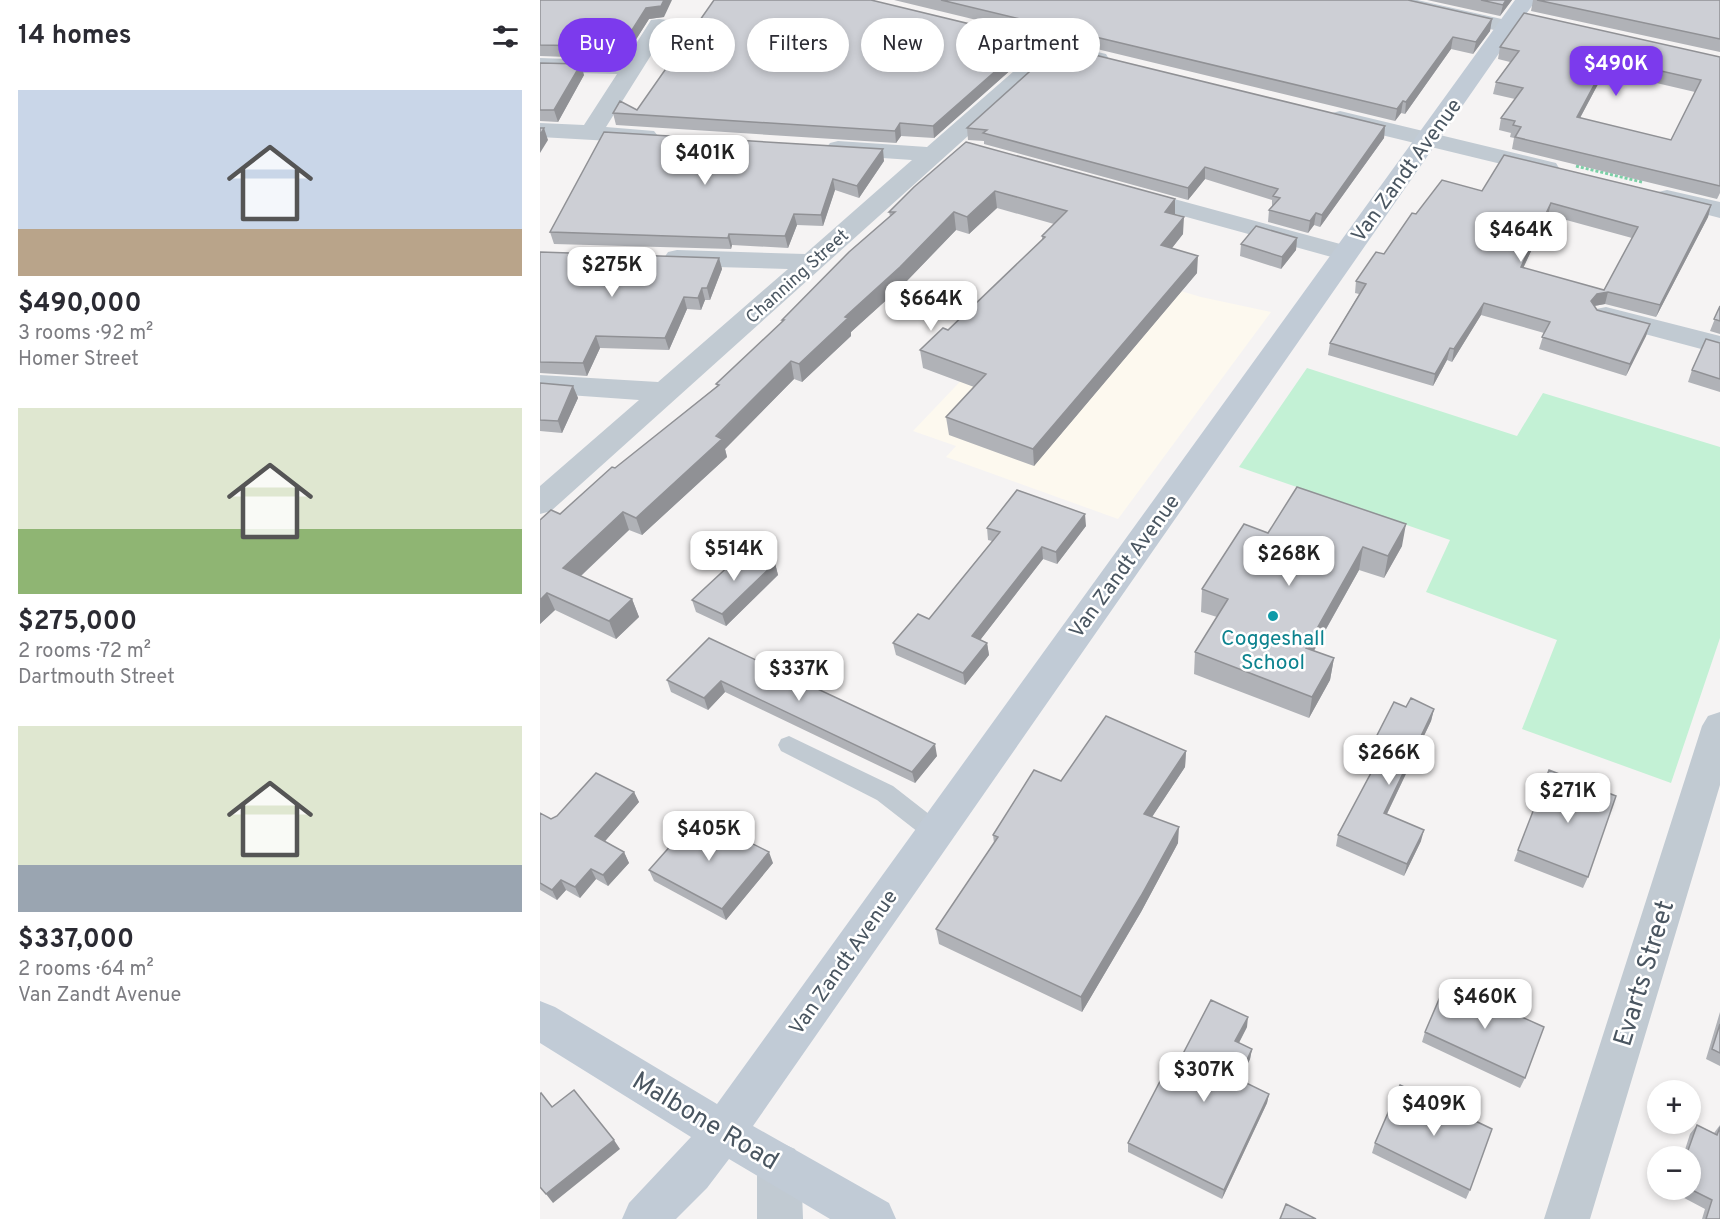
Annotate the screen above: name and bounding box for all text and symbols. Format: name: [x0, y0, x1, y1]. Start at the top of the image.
chip: Buy: [558, 18, 637, 72]
chip: Rent: [649, 18, 735, 72]
chip: Filters: [747, 18, 849, 72]
chip: New: [861, 18, 944, 72]
chip: Apartment: [956, 18, 1100, 72]
text: 14 homes: [18, 20, 132, 53]
icon: filters: [489, 20, 522, 53]
pin: $490K: [1574, 46, 1658, 97]
text: $490K: [1584, 52, 1648, 78]
street label: Van Zandt Avenue: [1346, 94, 1469, 248]
icon: home: [216, 129, 324, 237]
pin: $401K: [663, 135, 747, 186]
text: $401K: [675, 141, 735, 167]
pin: $464K: [1479, 212, 1563, 263]
text: $464K: [1489, 218, 1553, 244]
street label: Channing Street: [742, 225, 854, 329]
pin: $275K: [570, 247, 654, 298]
text: $275K: [581, 253, 643, 279]
pin: $664K: [889, 281, 973, 332]
text: $664K: [899, 287, 963, 313]
text: $490,000: [18, 288, 142, 321]
text: 3 rooms · 92 m²: [18, 321, 153, 347]
text: Homer Street: [18, 347, 139, 373]
icon: home: [216, 447, 324, 555]
street label: Van Zandt Avenue: [1064, 490, 1187, 644]
pin: $514K: [692, 531, 776, 582]
pin: $268K: [1247, 536, 1331, 587]
text: $514K: [704, 537, 764, 563]
text: $268K: [1257, 542, 1321, 568]
text: $275,000: [18, 606, 137, 639]
marker: Coggeshall School: [1266, 609, 1280, 623]
place label: Coggeshall School: [1221, 626, 1325, 677]
text: 2 rooms · 72 m²: [18, 639, 151, 665]
pin: $337K: [757, 651, 841, 702]
text: $337K: [769, 657, 829, 683]
text: Dartmouth Street: [18, 665, 175, 691]
pin: $266K: [1347, 735, 1431, 786]
text: $266K: [1357, 741, 1421, 767]
icon: home: [216, 765, 324, 873]
pin: $271K: [1526, 773, 1610, 824]
text: $271K: [1539, 779, 1597, 805]
pin: $405K: [667, 811, 751, 862]
text: $405K: [677, 817, 741, 843]
street label: Van Zandt Avenue: [784, 885, 904, 1041]
street label: Evarts Street: [1608, 897, 1683, 1051]
text: $337,000: [18, 924, 134, 957]
text: 2 rooms · 64 m²: [18, 957, 154, 983]
pin: $460K: [1443, 979, 1527, 1030]
text: Van Zandt Avenue: [18, 983, 181, 1009]
text: $460K: [1453, 985, 1517, 1011]
pin: $307K: [1162, 1052, 1246, 1103]
text: $307K: [1173, 1058, 1235, 1084]
street label: Malbone Road: [625, 1065, 784, 1179]
map controls: [1647, 1080, 1701, 1200]
button: +: [1647, 1080, 1701, 1134]
pin: $409K: [1392, 1086, 1476, 1137]
text: $409K: [1402, 1092, 1466, 1118]
button: −: [1647, 1146, 1701, 1200]

